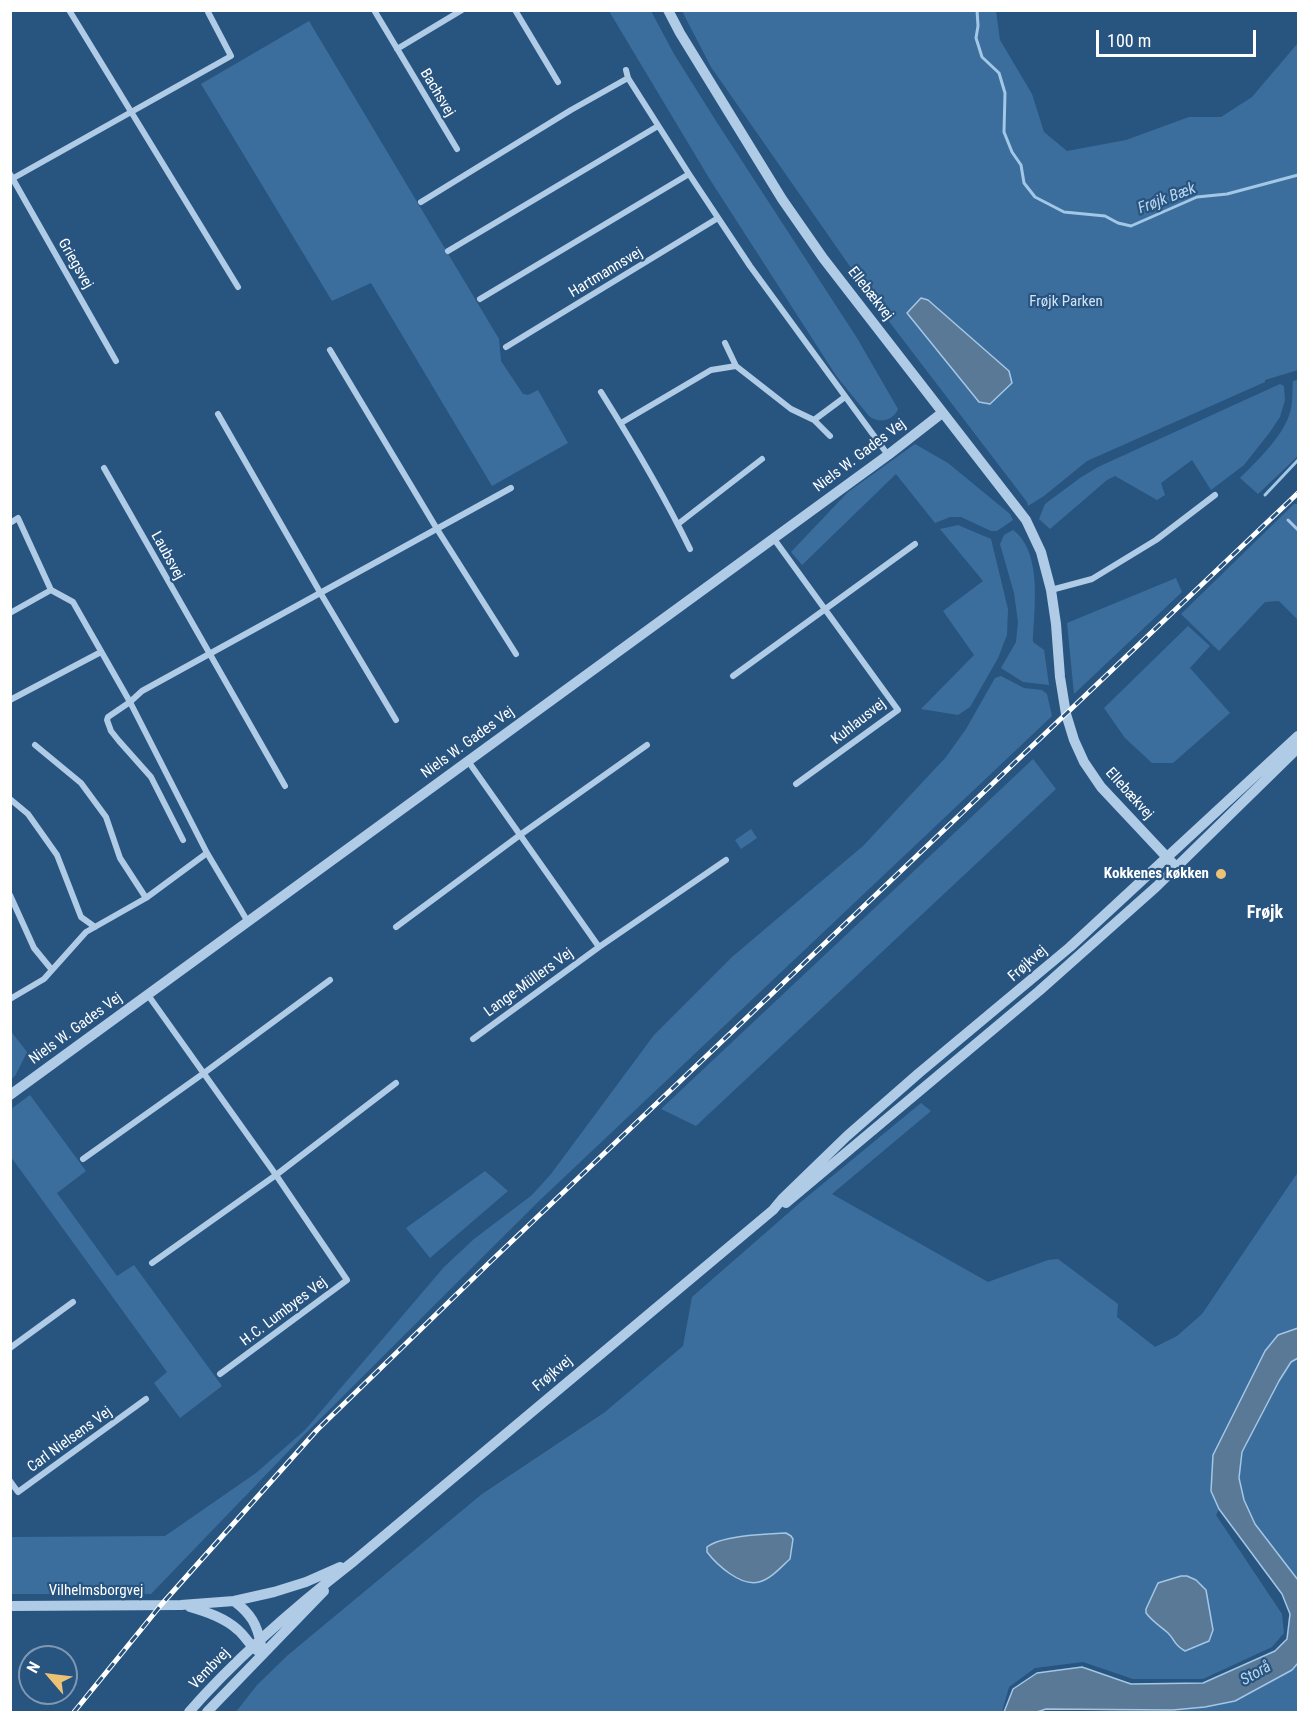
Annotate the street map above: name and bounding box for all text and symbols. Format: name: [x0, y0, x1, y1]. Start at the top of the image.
scale bar: [1099, 18, 1260, 56]
text: 100 m: [1107, 30, 1151, 51]
street label: Bachsvej: [416, 66, 458, 120]
water label: Frøjk Bæk: [1135, 179, 1199, 219]
street label: Griegsvej: [53, 236, 97, 292]
street label: Hartmannsvej: [566, 244, 646, 302]
street label: Ellebækvej: [843, 264, 897, 324]
park label: Frøjk Parken: [1029, 293, 1103, 311]
street label: Niels W. Gades Vej: [810, 416, 910, 496]
street label: Laubsvej: [146, 529, 188, 583]
street label: Kuhlausvej: [828, 695, 890, 749]
street label: Niels W. Gades Vej: [418, 703, 518, 783]
street label: Ellebækvej: [1101, 765, 1157, 823]
place label: Kokkenes køkken: [1104, 865, 1209, 883]
marker: Kokkenes køkken: [1214, 867, 1228, 881]
district label: Frøjk: [1247, 902, 1283, 924]
street label: Frøjkvej: [1005, 942, 1051, 986]
street label: Lange-Müllers Vej: [481, 945, 577, 1021]
street label: Niels W. Gades Vej: [26, 989, 126, 1069]
street label: H.C. Lumbyes Vej: [237, 1274, 331, 1350]
street label: Frøjkvej: [530, 1352, 576, 1396]
street label: Carl Nielsens Vej: [24, 1403, 116, 1477]
street label: Vilhelmsborgvej: [49, 1582, 143, 1600]
north arrow: [18, 1645, 78, 1705]
street label: Vembvej: [186, 1645, 234, 1693]
text: N: [23, 1658, 44, 1676]
water label: Storå: [1237, 1658, 1275, 1690]

